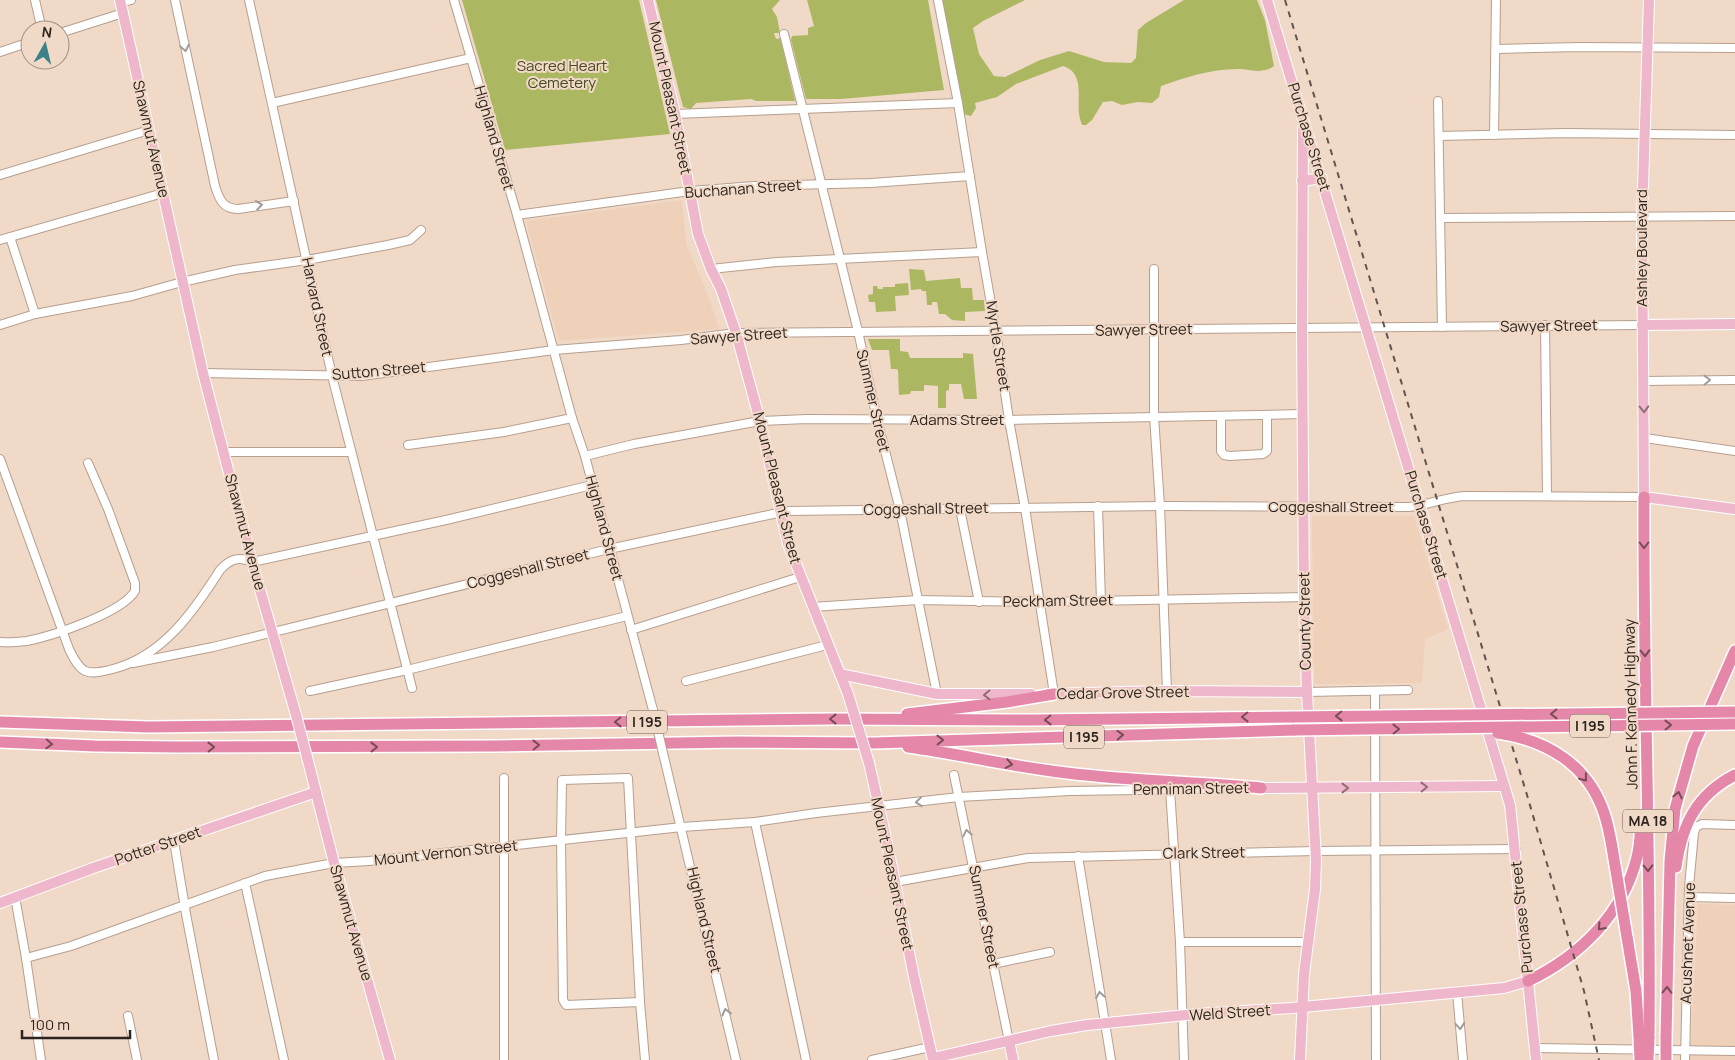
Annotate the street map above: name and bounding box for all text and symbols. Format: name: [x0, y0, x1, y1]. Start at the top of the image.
street label: Mount Pleasant Street: [644, 19, 697, 176]
north arrow: [20, 20, 70, 70]
text: N: [41, 22, 53, 42]
one-way arrow: [179, 43, 190, 52]
park label: Sacred Heart Cemetery: [517, 55, 607, 93]
street label: Shawmut Avenue: [128, 78, 175, 200]
street label: Purchase Street: [1283, 80, 1336, 194]
street label: Highland Street: [469, 83, 519, 193]
street label: Buchanan Street: [684, 174, 802, 203]
street label: Ashley Boulevard: [1631, 189, 1652, 307]
one-way arrow: [255, 201, 263, 211]
street label: Harvard Street: [297, 255, 338, 358]
street label: Myrtle Street: [981, 299, 1016, 393]
street label: Sawyer Street: [1500, 314, 1598, 337]
street label: Sawyer Street: [1095, 318, 1193, 341]
street label: Sawyer Street: [690, 322, 788, 349]
street label: Summer Street: [851, 347, 896, 454]
street label: Sutton Street: [331, 356, 427, 385]
one-way arrow: [1703, 375, 1711, 385]
one-way arrow: [1639, 405, 1649, 413]
street label: Adams Street: [910, 409, 1004, 430]
street label: Mount Pleasant Street: [748, 410, 807, 566]
street label: Purchase Street: [1400, 468, 1453, 582]
street label: Shawmut Avenue: [220, 471, 271, 593]
street label: Highland Street: [580, 473, 629, 583]
street label: Coggeshall Street: [1268, 496, 1394, 517]
street label: Coggeshall Street: [863, 497, 989, 520]
one-way arrow: [1639, 542, 1649, 550]
street label: Coggeshall Street: [465, 543, 591, 594]
street label: County Street: [1293, 572, 1316, 670]
street label: Peckham Street: [1003, 589, 1113, 612]
street label: John F. Kennedy Highway: [1619, 618, 1642, 790]
one-way arrow: [1640, 650, 1650, 657]
street label: Cedar Grove Street: [1056, 681, 1190, 704]
one-way arrow: [983, 690, 991, 700]
one-way arrow: [1550, 709, 1558, 719]
road number: I 195: [627, 710, 667, 734]
one-way arrow: [1335, 711, 1343, 721]
one-way arrow: [1241, 712, 1249, 722]
one-way arrow: [829, 714, 836, 724]
road number: I 195: [1570, 714, 1610, 738]
one-way arrow: [1044, 715, 1052, 725]
one-way arrow: [614, 717, 622, 727]
one-way arrow: [1664, 720, 1672, 730]
one-way arrow: [1392, 723, 1400, 734]
road number: I 195: [1064, 726, 1104, 749]
one-way arrow: [1116, 730, 1124, 741]
one-way arrow: [937, 735, 945, 746]
one-way arrow: [45, 739, 53, 750]
one-way arrow: [532, 740, 540, 750]
one-way arrow: [208, 742, 215, 752]
one-way arrow: [370, 742, 378, 752]
one-way arrow: [1004, 759, 1013, 769]
one-way arrow: [1578, 772, 1587, 781]
street label: Penniman Street: [1133, 777, 1249, 800]
one-way arrow: [1420, 782, 1428, 792]
one-way arrow: [1342, 783, 1349, 793]
one-way arrow: [1672, 791, 1683, 800]
street label: Mount Pleasant Street: [866, 795, 919, 952]
one-way arrow: [915, 796, 923, 807]
road number: MA 18: [1623, 809, 1673, 832]
street label: Potter Street: [112, 821, 204, 870]
one-way arrow: [962, 828, 972, 837]
street label: Mount Vernon Street: [373, 835, 519, 870]
street label: Clark Street: [1163, 841, 1245, 864]
street label: Purchase Street: [1505, 860, 1538, 974]
street label: Shawmut Avenue: [325, 862, 378, 984]
street label: Summer Street: [964, 863, 1005, 970]
one-way arrow: [1643, 864, 1653, 872]
street label: Highland Street: [682, 865, 727, 975]
street label: Acushnet Avenue: [1675, 882, 1700, 1004]
one-way arrow: [1597, 921, 1606, 930]
one-way arrow: [1662, 985, 1672, 993]
one-way arrow: [1095, 990, 1106, 998]
street label: Weld Street: [1189, 999, 1271, 1026]
scale bar: [22, 1008, 130, 1040]
one-way arrow: [721, 1009, 731, 1017]
text: 100 m: [30, 1014, 70, 1035]
one-way arrow: [1454, 1022, 1465, 1030]

